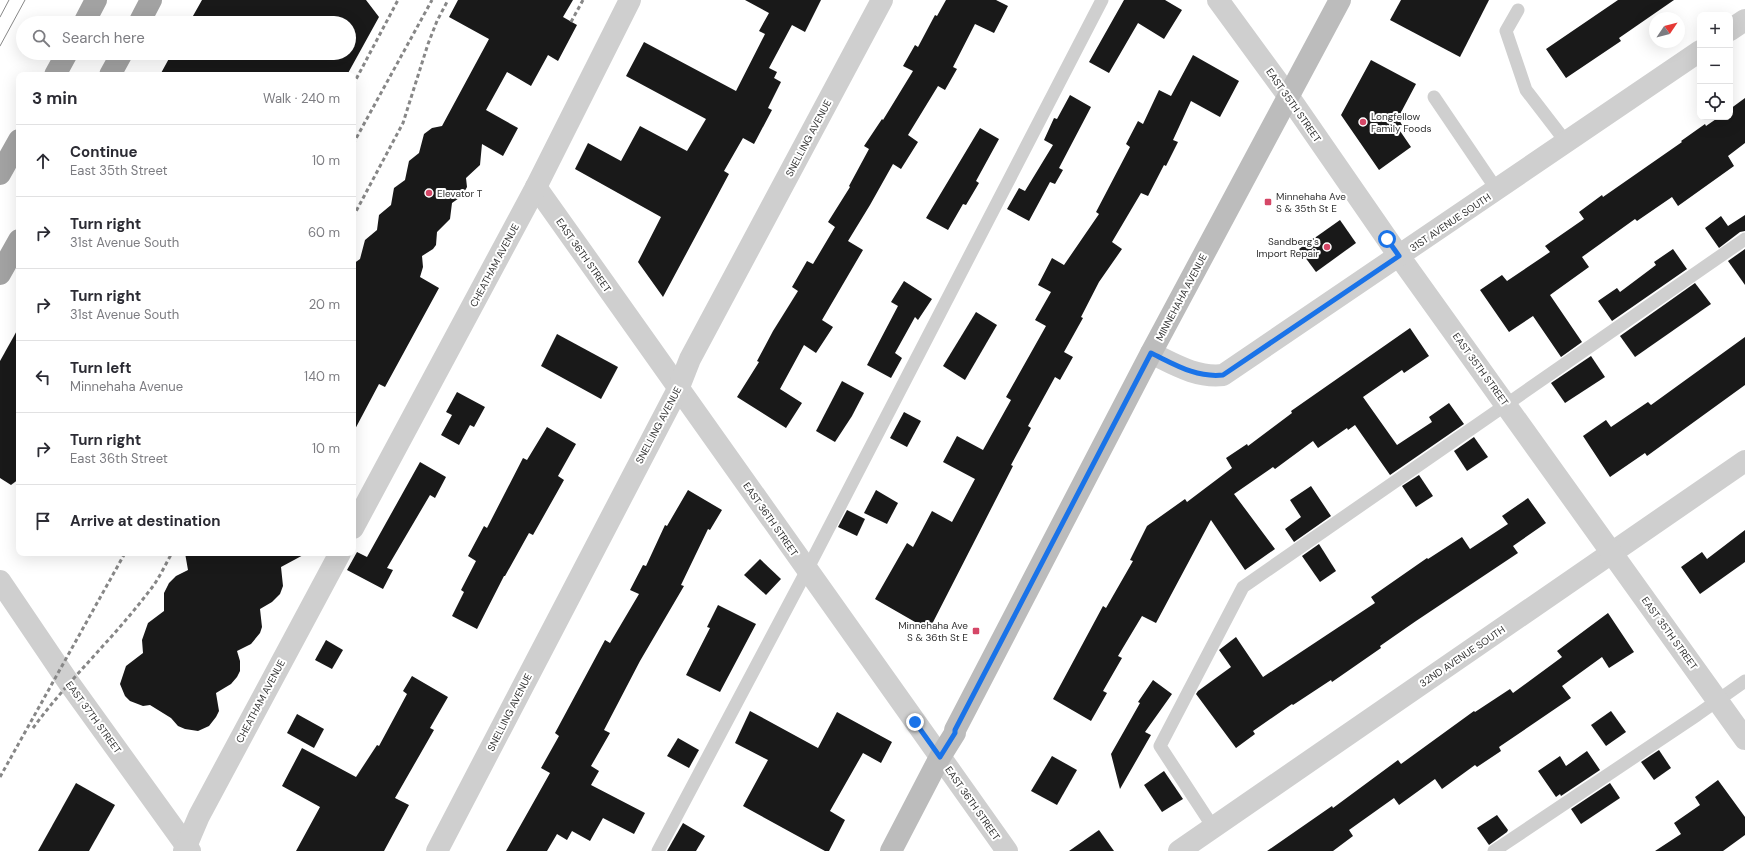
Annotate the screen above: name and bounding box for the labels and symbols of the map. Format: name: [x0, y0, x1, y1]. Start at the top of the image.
north arrow: [1649, 12, 1685, 48]
street label: EAST 35TH STREET: [1263, 66, 1324, 145]
street label: SNELLING AVENUE: [783, 97, 834, 179]
place label: Longfellow Family Foods: [1371, 110, 1432, 135]
marker: Longfellow Family Foods: [1358, 117, 1368, 127]
place label: Elevator T: [437, 187, 483, 200]
marker: Elevator T: [424, 188, 434, 198]
place label: Minnehaha Ave S & 35th St E: [1276, 190, 1346, 215]
street label: 31ST AVENUE SOUTH: [1407, 190, 1493, 254]
marker: Minnehaha Ave S & 35th St E: [1263, 197, 1273, 207]
street label: EAST 36TH STREET: [553, 216, 614, 295]
street label: CHEATHAM AVENUE: [467, 221, 522, 309]
route start: [1378, 230, 1396, 248]
place label: Sandberg's Import Repair: [1256, 235, 1319, 260]
marker: Sandberg's Import Repair: [1322, 242, 1332, 252]
street label: MINNEHAHA AVENUE: [1153, 251, 1210, 343]
street label: EAST 35TH STREET: [1450, 330, 1512, 409]
street label: SNELLING AVENUE: [633, 384, 684, 466]
street label: EAST 36TH STREET: [740, 480, 801, 559]
street label: EAST 35TH STREET: [1639, 594, 1701, 673]
place label: Minnehaha Ave S & 36th St E: [898, 619, 968, 644]
street label: 32ND AVENUE SOUTH: [1417, 623, 1508, 690]
marker: Minnehaha Ave S & 36th St E: [971, 626, 981, 636]
street label: CHEATHAM AVENUE: [233, 657, 288, 745]
street label: SNELLING AVENUE: [484, 671, 535, 753]
street label: EAST 37TH STREET: [63, 679, 124, 756]
route end: [906, 713, 924, 731]
street label: EAST 36TH STREET: [942, 764, 1003, 843]

